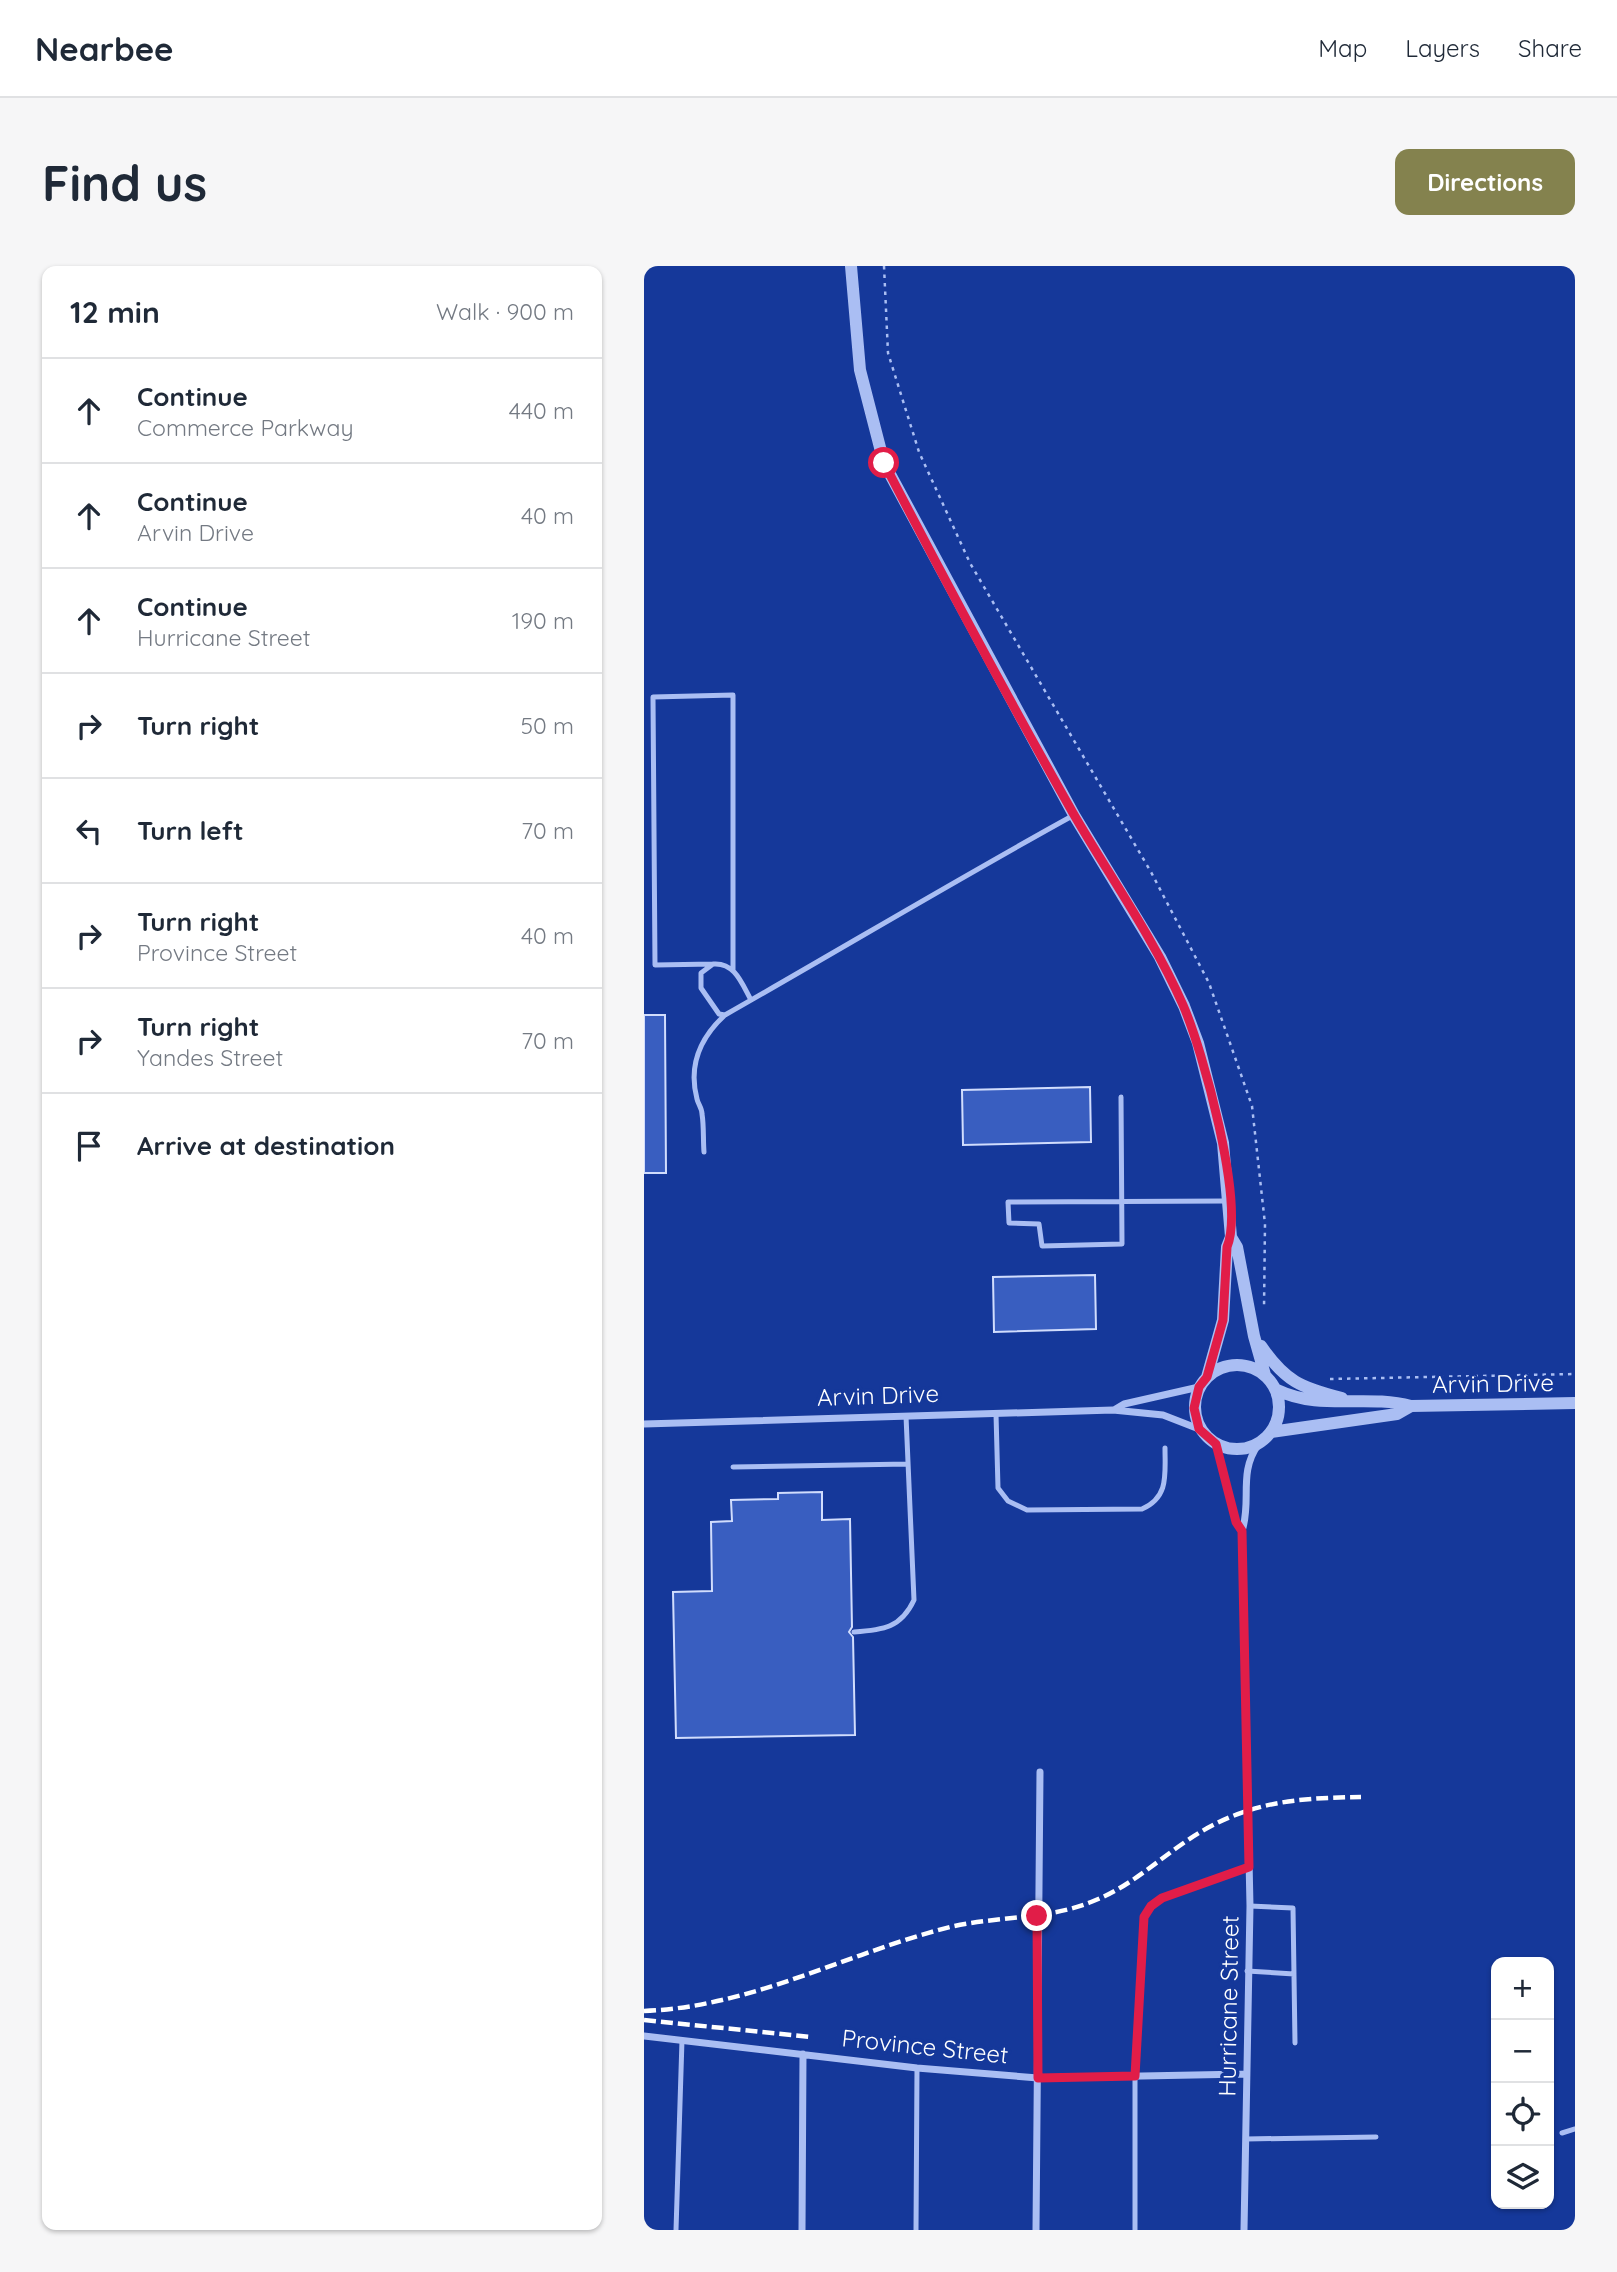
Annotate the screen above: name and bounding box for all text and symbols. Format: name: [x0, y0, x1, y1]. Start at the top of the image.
text: Nearbee: [35, 28, 174, 69]
text: Map: [1318, 33, 1367, 63]
text: Layers: [1405, 33, 1480, 63]
text: Share: [1518, 33, 1582, 63]
button: Directions: [1395, 149, 1575, 215]
text: Find us: [42, 152, 207, 213]
text: 12 min: [70, 293, 160, 331]
text: Walk · 900 m: [436, 297, 574, 326]
text: Continue: [137, 380, 248, 413]
icon: ahead: [70, 392, 108, 430]
text: 440 m: [509, 396, 574, 425]
text: Commerce Parkway: [137, 413, 353, 442]
route start: [868, 447, 899, 478]
text: Continue: [137, 485, 248, 518]
icon: ahead: [70, 497, 108, 535]
text: 40 m: [521, 501, 574, 530]
text: Arvin Drive: [137, 518, 254, 547]
text: Continue: [137, 590, 248, 623]
icon: ahead: [70, 602, 108, 640]
text: 190 m: [512, 606, 574, 635]
text: Hurricane Street: [137, 623, 311, 652]
icon: right: [70, 707, 108, 745]
text: Turn right: [137, 709, 259, 742]
text: 50 m: [521, 711, 574, 740]
icon: left: [70, 812, 108, 850]
text: Turn left: [137, 814, 244, 847]
text: 70 m: [521, 816, 574, 845]
text: Turn right: [137, 905, 259, 938]
icon: right: [70, 917, 108, 955]
text: 40 m: [521, 921, 574, 950]
text: Province Street: [137, 938, 297, 967]
text: Turn right: [137, 1010, 259, 1043]
icon: right: [70, 1022, 108, 1060]
text: 70 m: [521, 1026, 574, 1055]
text: Yandes Street: [137, 1043, 283, 1072]
icon: arrive: [70, 1127, 108, 1165]
text: Arrive at destination: [137, 1129, 395, 1162]
street label: Arvin Drive: [1432, 1367, 1554, 1399]
street label: Arvin Drive: [816, 1378, 939, 1412]
route end: [1021, 1900, 1052, 1931]
street label: Hurricane Street: [1211, 1915, 1245, 2097]
map controls: [1491, 1957, 1554, 2209]
button: +: [1491, 1957, 1554, 2020]
button: −: [1491, 2020, 1554, 2083]
street label: Province Street: [840, 2022, 1010, 2070]
button: locate: [1491, 2083, 1554, 2146]
button: layers: [1491, 2146, 1554, 2209]

